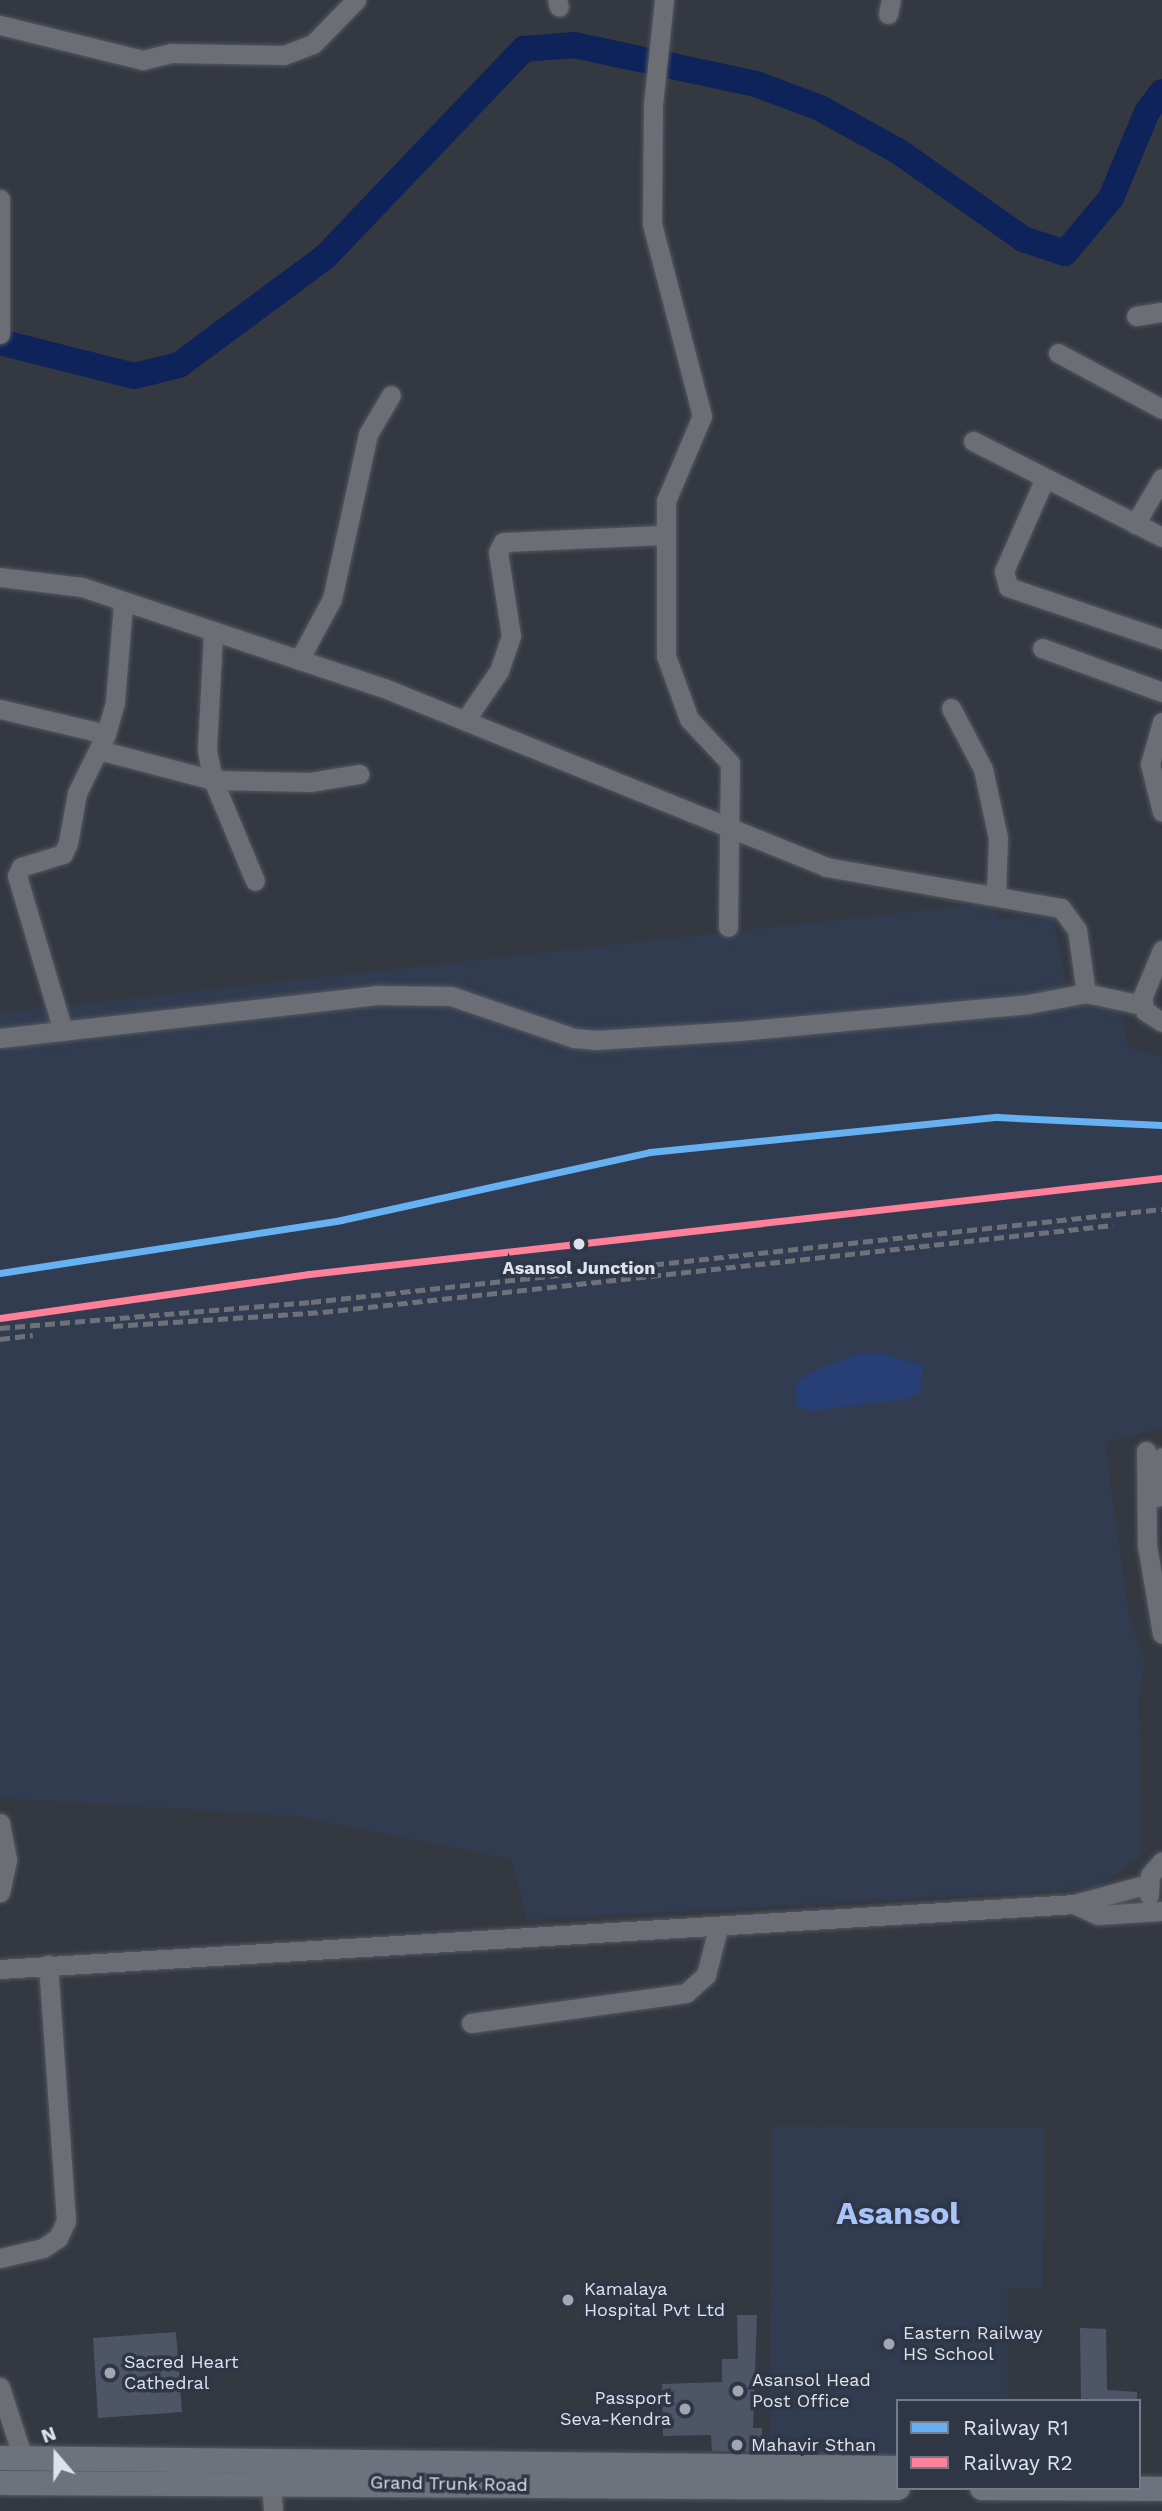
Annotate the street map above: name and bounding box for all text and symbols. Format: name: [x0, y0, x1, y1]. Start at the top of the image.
marker: Asansol Junction: [569, 1234, 589, 1254]
place label: Asansol Junction: [502, 1257, 656, 1279]
district label: Asansol: [836, 2194, 960, 2232]
place label: Kamalaya Hospital Pvt Ltd: [584, 2279, 726, 2322]
marker: Kamalaya Hospital Pvt Ltd: [558, 2290, 578, 2310]
place label: Eastern Railway HS School: [903, 2323, 1043, 2366]
marker: Eastern Railway HS School: [881, 2336, 897, 2352]
place label: Sacred Heart Cathedral: [124, 2352, 238, 2394]
marker: Sacred Heart Cathedral: [102, 2365, 118, 2381]
place label: Asansol Head Post Office: [752, 2370, 871, 2412]
marker: Asansol Head Post Office: [730, 2383, 746, 2399]
place label: Passport Seva-Kendra: [560, 2388, 671, 2430]
legend: [896, 2399, 1141, 2490]
marker: Passport Seva-Kendra: [677, 2401, 693, 2417]
text: Railway R1: [963, 2415, 1069, 2440]
north arrow: [21, 2420, 91, 2490]
text: N: [38, 2422, 59, 2448]
place label: Mahavir Sthan: [751, 2434, 877, 2456]
marker: Mahavir Sthan: [729, 2437, 745, 2453]
text: Railway R2: [963, 2450, 1073, 2475]
street label: Grand Trunk Road: [370, 2472, 528, 2496]

